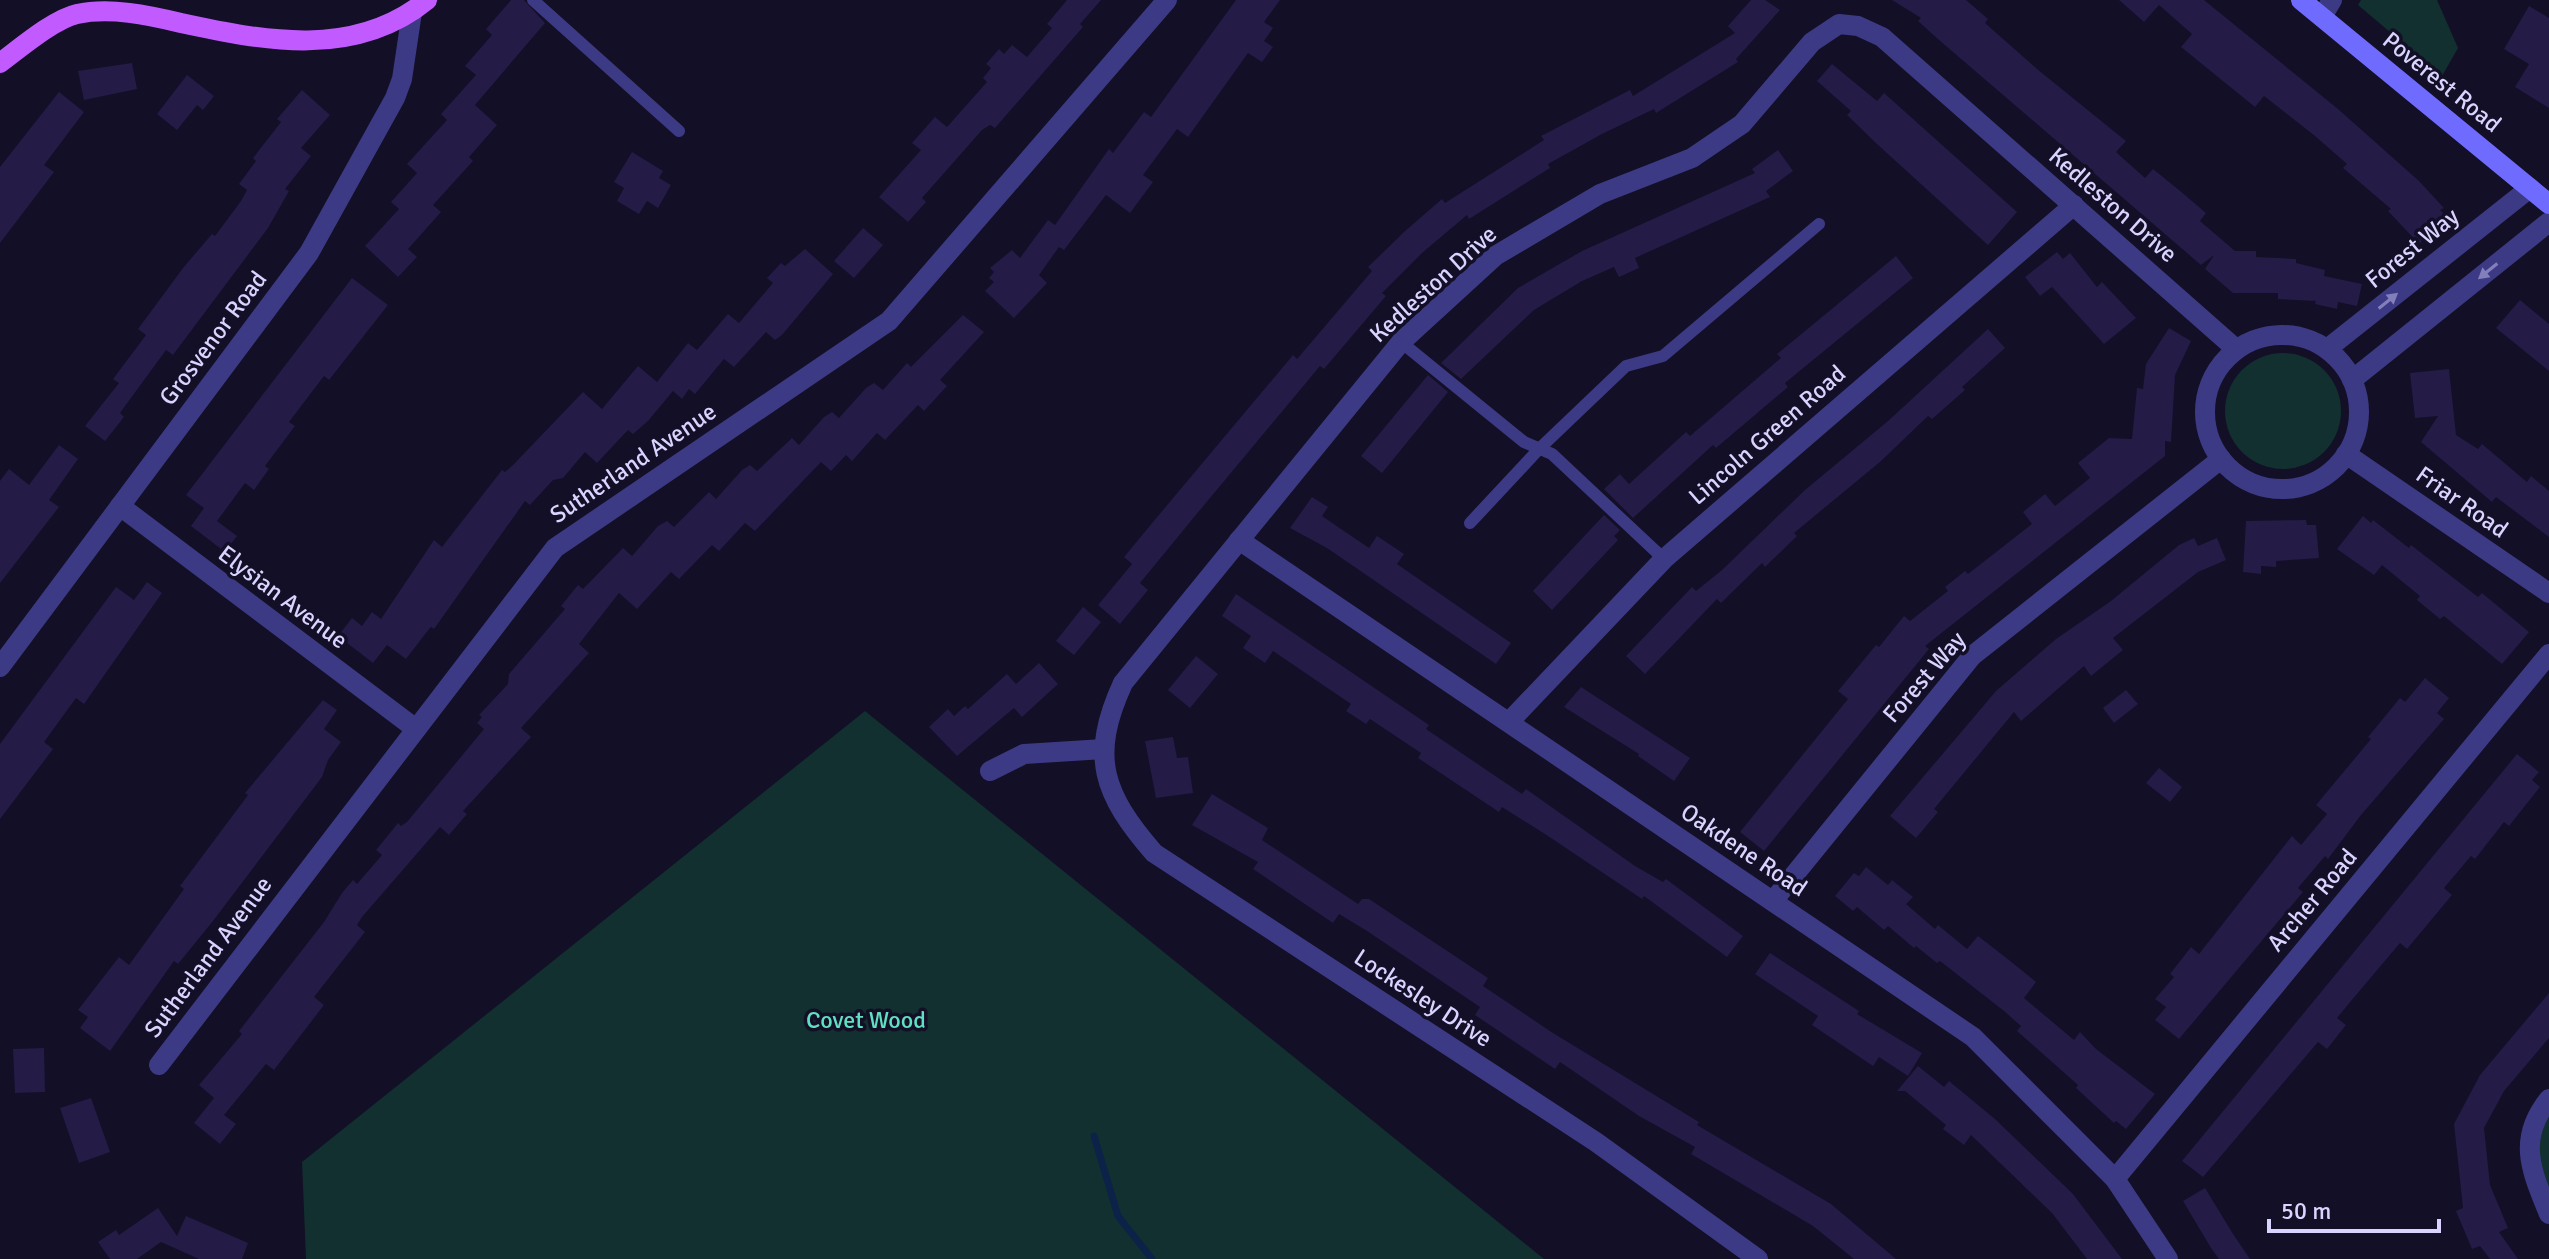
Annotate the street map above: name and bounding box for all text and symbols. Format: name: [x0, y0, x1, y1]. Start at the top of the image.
street label: Poverest Road: [2377, 25, 2507, 139]
street label: Kedleston Drive: [2043, 141, 2183, 269]
street label: Forest Way: [2359, 201, 2465, 295]
street label: Kedleston Drive: [1363, 219, 1503, 349]
one-way arrow: [2478, 262, 2498, 279]
street label: Grosvenor Road: [153, 265, 273, 411]
one-way arrow: [2378, 293, 2398, 309]
street label: Lincoln Green Road: [1682, 359, 1852, 511]
street label: Sutherland Avenue: [544, 396, 722, 530]
street label: Friar Road: [2410, 459, 2514, 545]
street label: Elysian Avenue: [212, 539, 354, 655]
street label: Forest Way: [1876, 625, 1972, 729]
street label: Oakdene Road: [1675, 797, 1813, 903]
street label: Archer Road: [2260, 843, 2364, 957]
street label: Sutherland Avenue: [138, 870, 278, 1044]
street label: Lockesley Drive: [1348, 942, 1498, 1054]
park label: Covet Wood: [806, 1005, 926, 1035]
scale bar: [2269, 1183, 2439, 1233]
text: 50 m: [2281, 1196, 2331, 1226]

